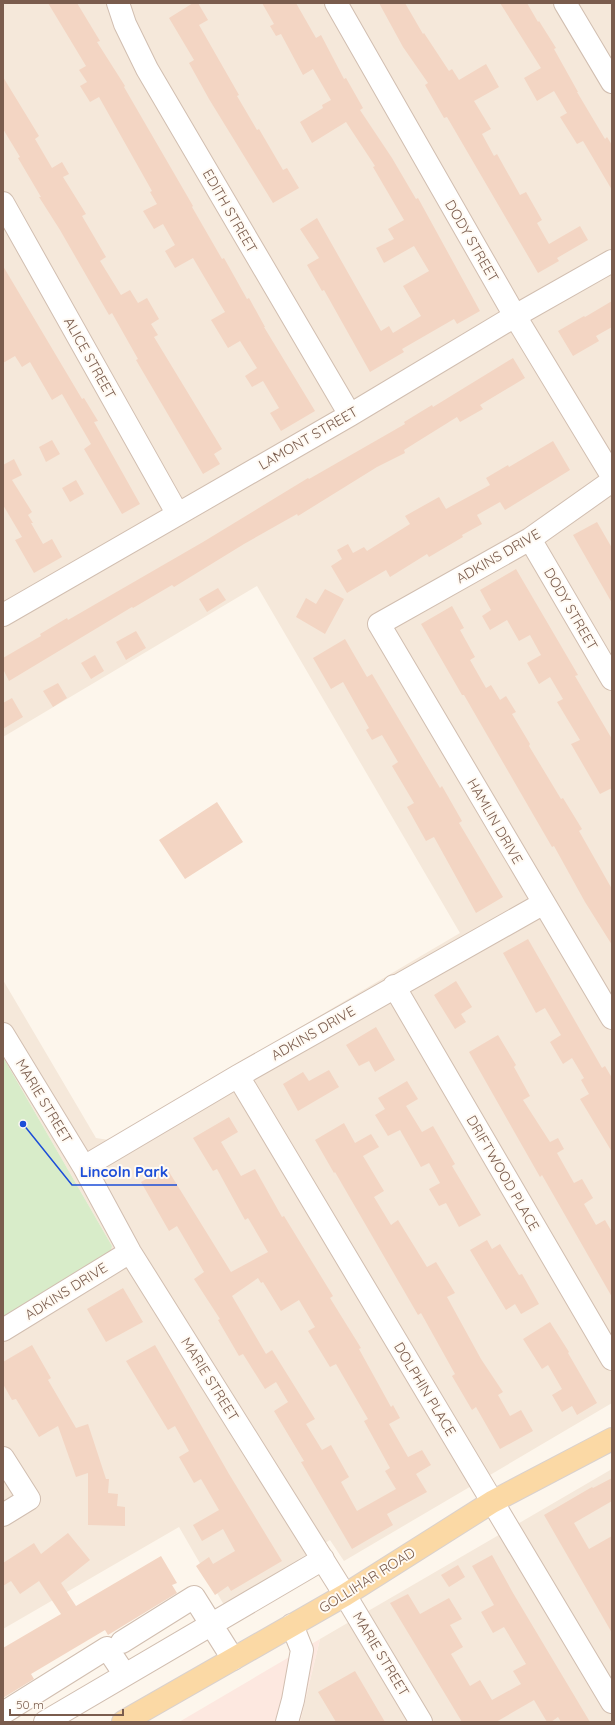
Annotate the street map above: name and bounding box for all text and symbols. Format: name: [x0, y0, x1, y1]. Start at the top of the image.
street label: EDITH STREET: [199, 166, 261, 256]
street label: DODY STREET: [441, 197, 503, 285]
street label: ALICE STREET: [60, 314, 120, 402]
street label: LAMONT STREET: [255, 402, 361, 474]
street label: ADKINS DRIVE: [453, 525, 543, 587]
street label: DODY STREET: [540, 565, 602, 653]
street label: HAMLIN DRIVE: [463, 775, 527, 867]
street label: ADKINS DRIVE: [268, 1002, 358, 1064]
street label: MARIE STREET: [12, 1055, 76, 1147]
street label: DRIFTWOOD PLACE: [463, 1112, 543, 1234]
callout: Lincoln Park: [72, 1158, 177, 1185]
text: Lincoln Park: [80, 1162, 168, 1181]
street label: ADKINS DRIVE: [21, 1258, 111, 1324]
street label: MARIE STREET: [177, 1334, 243, 1424]
street label: DOLPHIN PLACE: [390, 1339, 460, 1439]
street label: GOLLIHAR ROAD: [315, 1543, 419, 1617]
street label: MARIE STREET: [349, 1608, 413, 1700]
scale bar: [10, 1691, 123, 1717]
text: 50 m: [16, 1697, 44, 1712]

